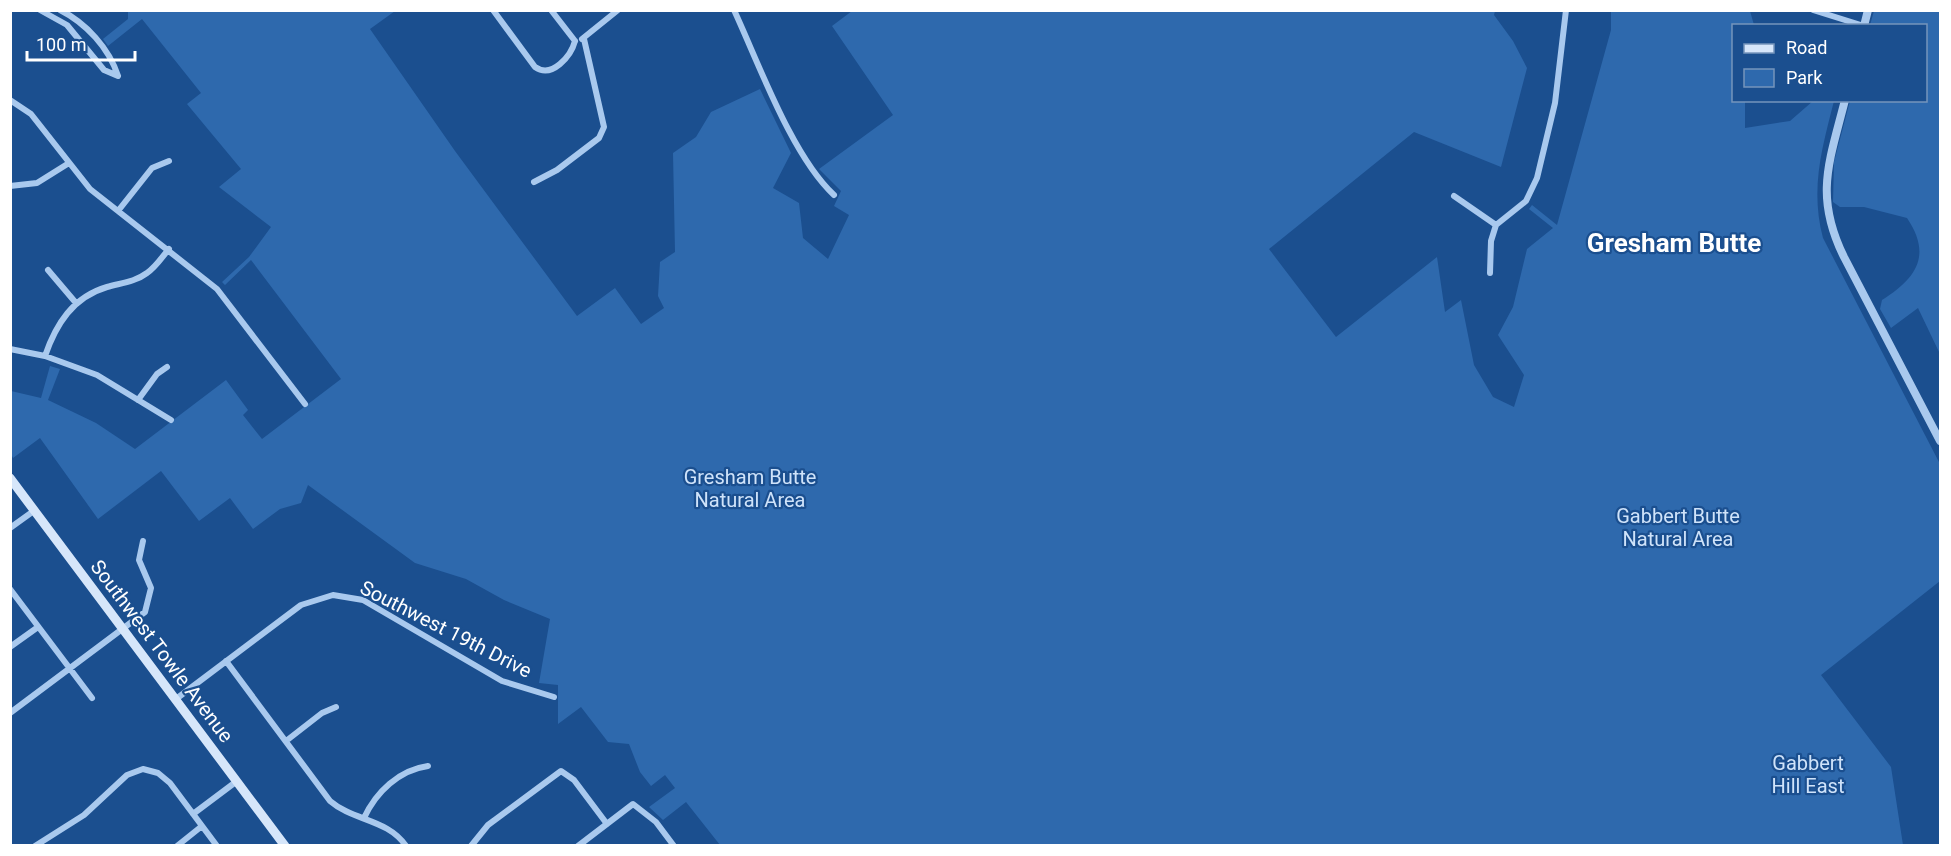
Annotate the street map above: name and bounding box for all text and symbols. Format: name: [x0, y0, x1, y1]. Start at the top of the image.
scale bar: [27, 24, 135, 62]
legend: [1732, 24, 1927, 102]
text: 100 m: [36, 34, 87, 55]
text: Road: [1786, 37, 1827, 58]
text: Park: [1786, 67, 1823, 88]
district label: Gresham Butte: [1587, 228, 1761, 258]
park label: Gresham Butte Natural Area: [684, 465, 816, 512]
park label: Gabbert Butte Natural Area: [1616, 504, 1740, 551]
street label: Southwest Towle Avenue: [86, 555, 238, 747]
street label: Southwest 19th Drive: [356, 575, 536, 683]
park label: Gabbert Hill East: [1772, 751, 1844, 798]

